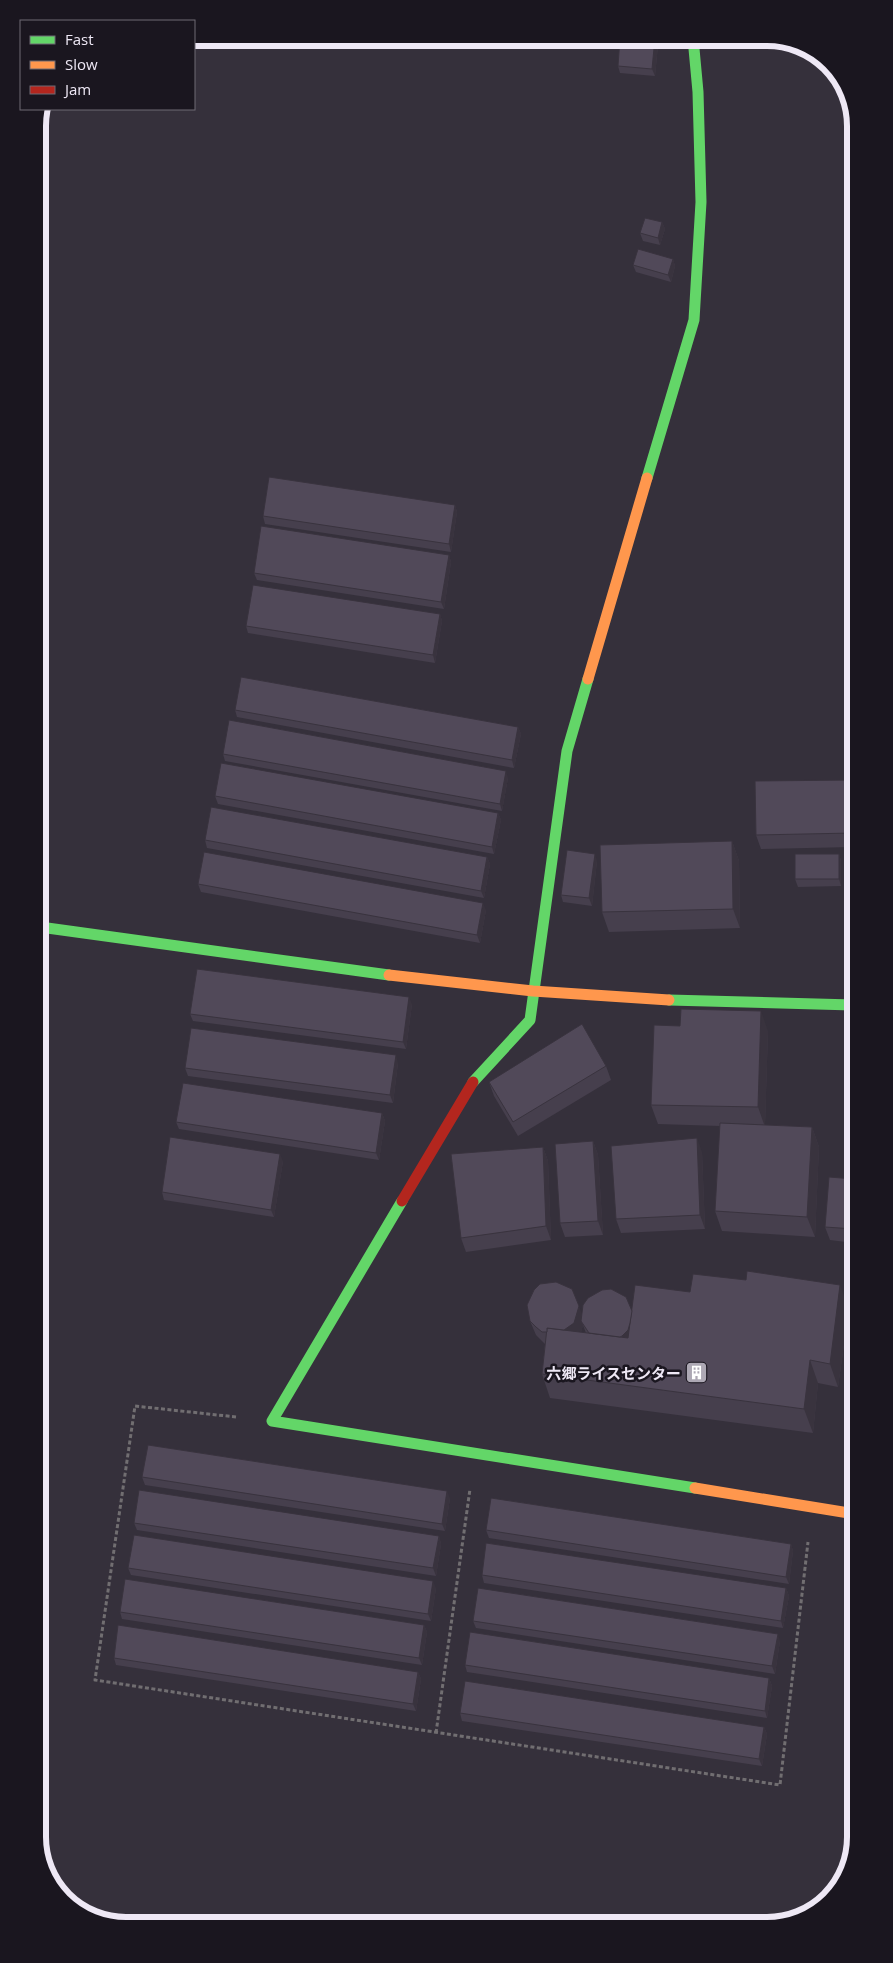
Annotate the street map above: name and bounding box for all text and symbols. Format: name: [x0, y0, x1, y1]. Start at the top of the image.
legend: [20, 20, 195, 110]
text: Fast: [65, 29, 94, 49]
text: Slow: [65, 54, 98, 74]
text: Jam: [63, 79, 91, 99]
building icon: 六郷ライスセンター: [685, 1361, 709, 1385]
place label: 六郷ライスセンター: [546, 1363, 681, 1383]

